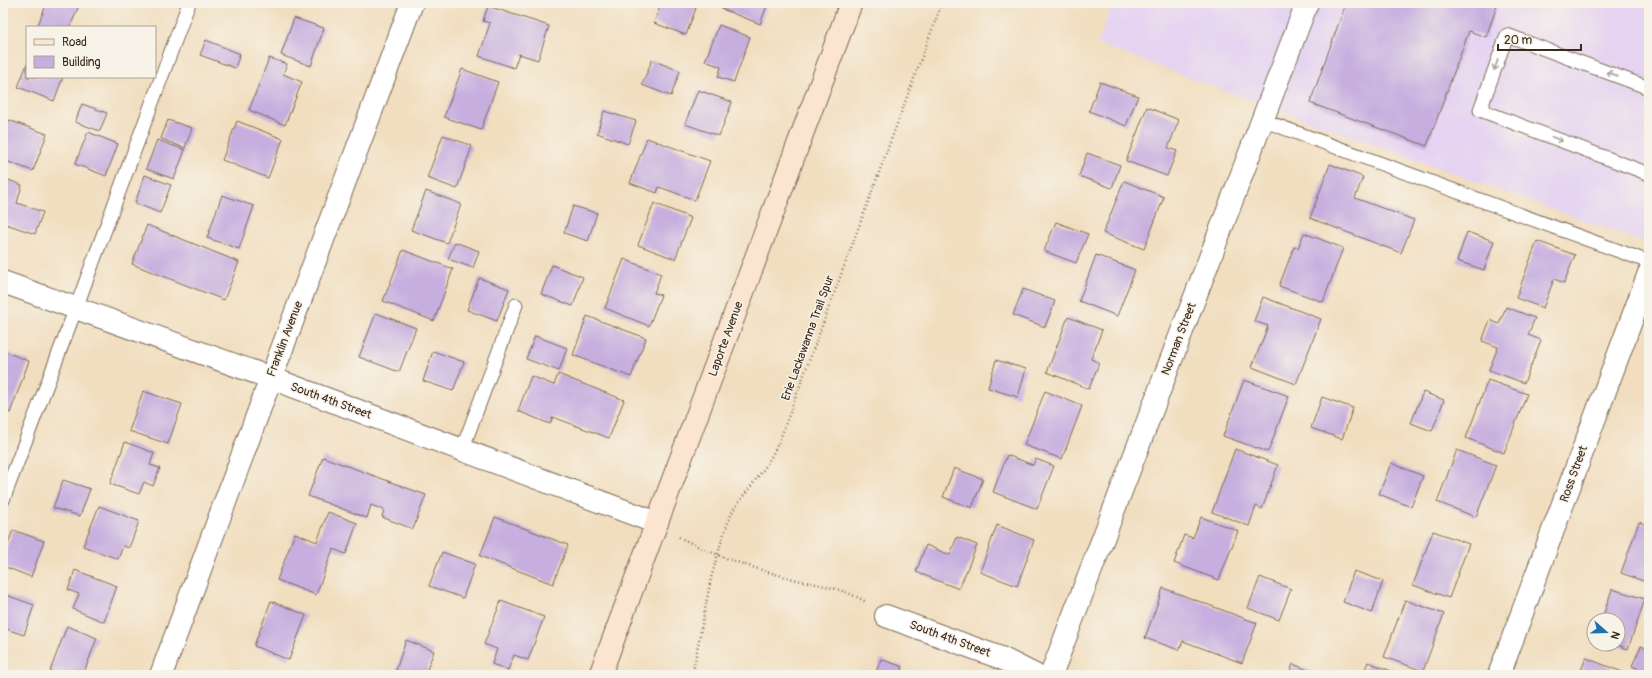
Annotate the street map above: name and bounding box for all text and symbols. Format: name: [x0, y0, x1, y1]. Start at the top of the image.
legend: [26, 26, 156, 78]
scale bar: [1498, 26, 1581, 52]
text: 20 m: [1504, 33, 1533, 48]
text: Road: [62, 35, 87, 50]
text: Building: [62, 55, 101, 70]
one-way arrow: [1492, 58, 1499, 71]
one-way arrow: [1607, 70, 1619, 78]
one-way arrow: [1550, 135, 1562, 143]
street label: Erie Lackawanna Trail Spur: [778, 273, 838, 403]
street label: Franklin Avenue: [264, 299, 306, 379]
street label: Laporte Avenue: [705, 299, 747, 379]
street label: Norman Street: [1158, 300, 1200, 377]
street label: South 4th Street: [288, 379, 374, 423]
street label: Ross Street: [1557, 443, 1591, 504]
north arrow: [1586, 612, 1626, 652]
street label: South 4th Street: [907, 617, 993, 661]
text: N: [1607, 630, 1622, 641]

